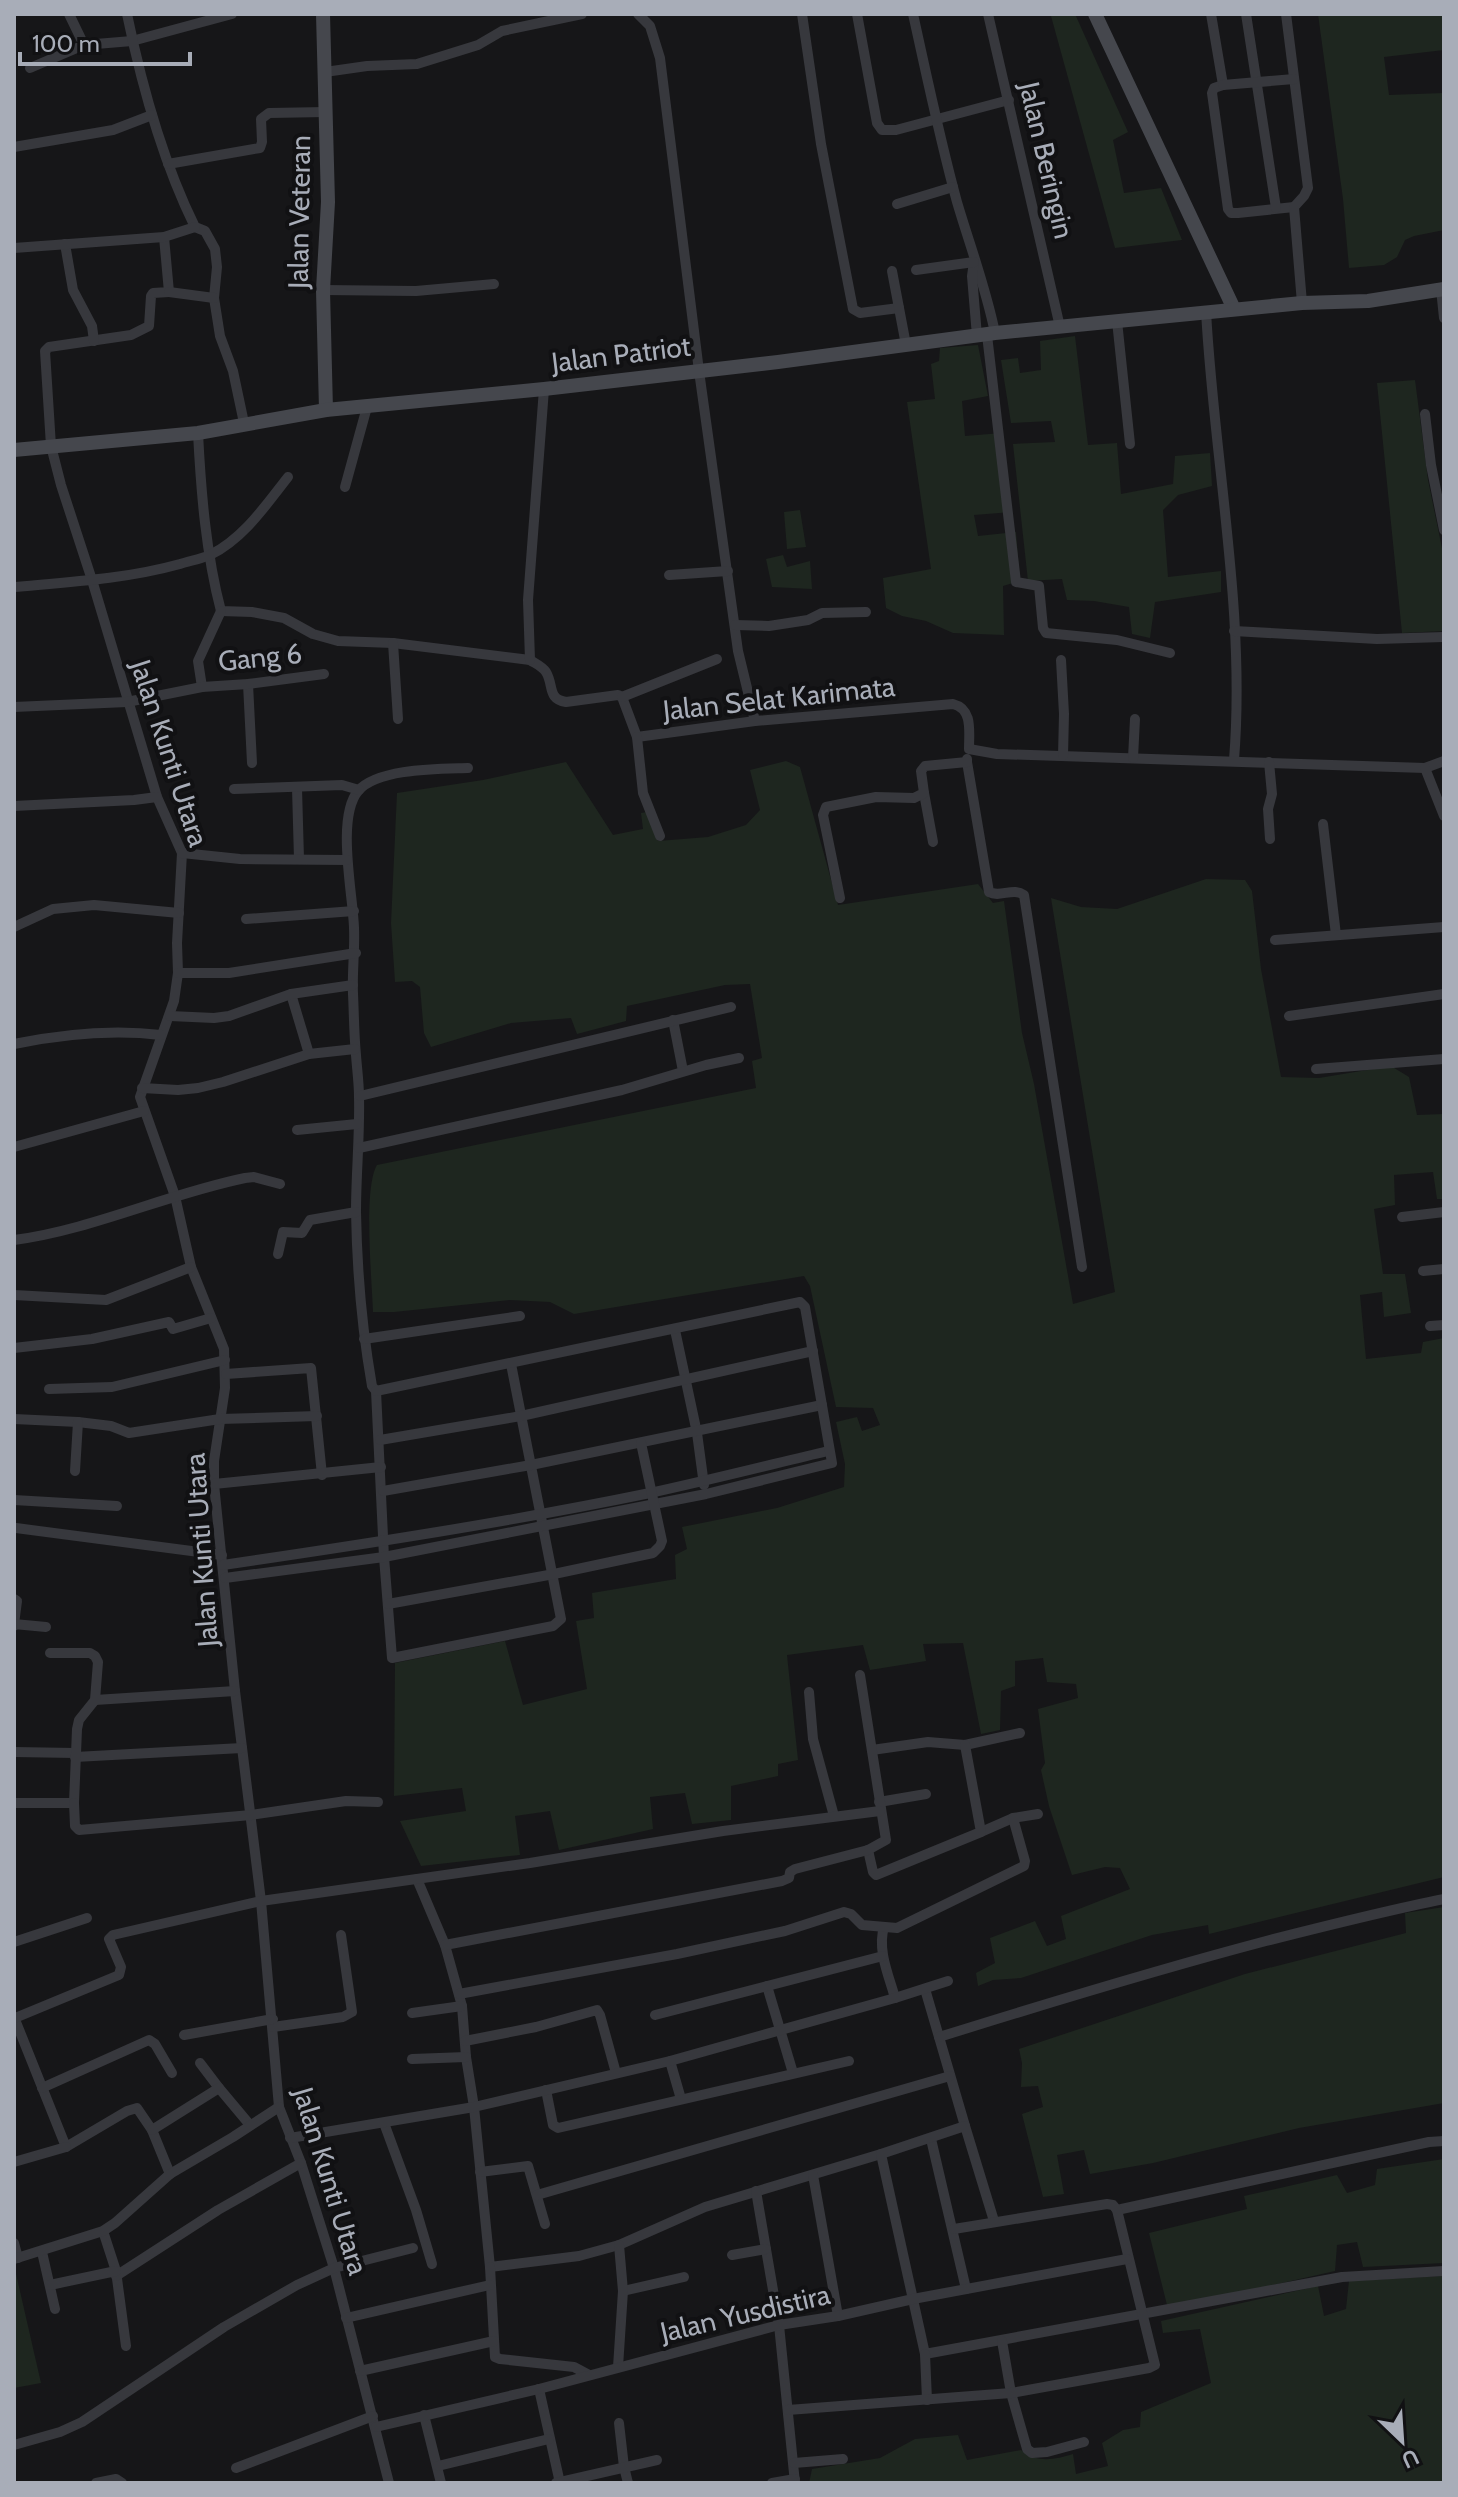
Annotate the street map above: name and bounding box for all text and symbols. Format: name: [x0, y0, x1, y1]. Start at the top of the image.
scale bar: [20, 16, 190, 66]
text: 100 m: [32, 29, 100, 58]
street label: Jalan Beringin: [1012, 77, 1082, 242]
street label: Jalan Veteran: [281, 135, 317, 290]
street label: Jalan Patriot: [548, 329, 693, 380]
street label: Gang 6: [216, 636, 304, 678]
street label: Jalan Kunti Utara: [124, 654, 216, 851]
street label: Jalan Selat Karimata: [660, 669, 897, 727]
street label: Jalan Kunti Utara: [177, 1451, 225, 1649]
street label: Jalan Kunti Utara: [286, 2082, 376, 2279]
street label: Jalan Yusdistira: [656, 2277, 834, 2349]
north arrow: [1362, 2401, 1442, 2481]
text: U: [1397, 2443, 1423, 2474]

